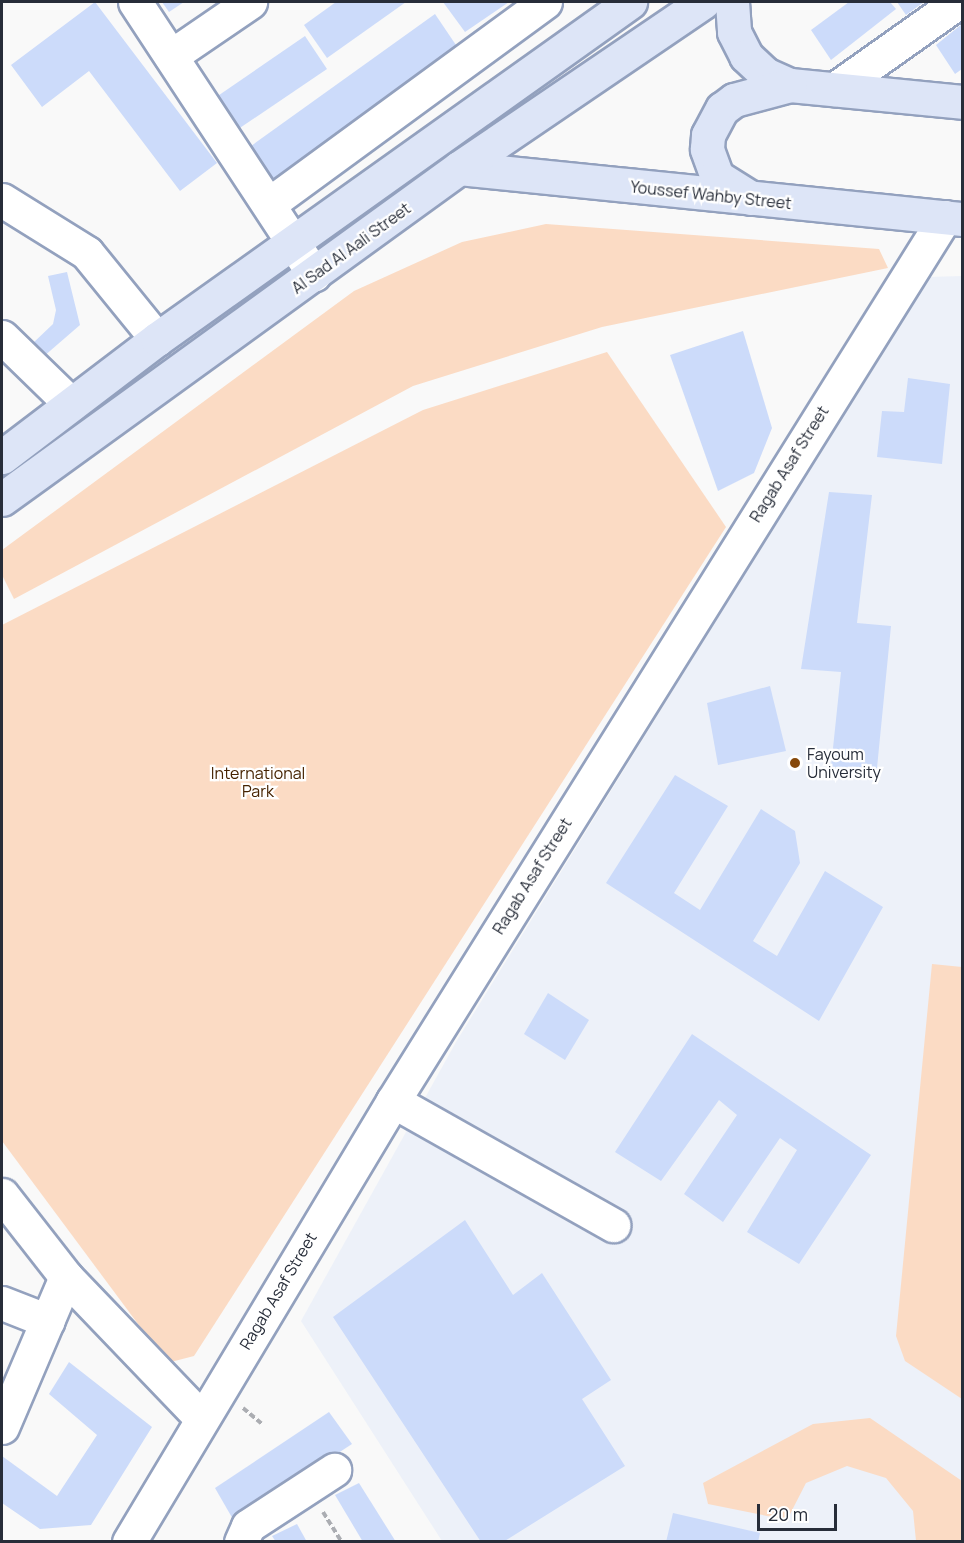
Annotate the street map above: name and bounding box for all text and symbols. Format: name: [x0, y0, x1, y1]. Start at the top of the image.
street label: Youssef Wahby Street: [629, 177, 793, 213]
street label: Al Sad Al Aali Street: [288, 198, 414, 298]
street label: Ragab Asaf Street: [746, 402, 832, 526]
place label: Fayoum University: [807, 744, 881, 782]
marker: Fayoum University: [788, 756, 802, 770]
park label: International Park: [211, 763, 305, 801]
street label: Ragab Asaf Street: [489, 814, 575, 938]
street label: Ragab Asaf Street: [235, 1229, 321, 1353]
scale bar: [760, 1492, 840, 1530]
text: 20 m: [768, 1502, 808, 1526]

